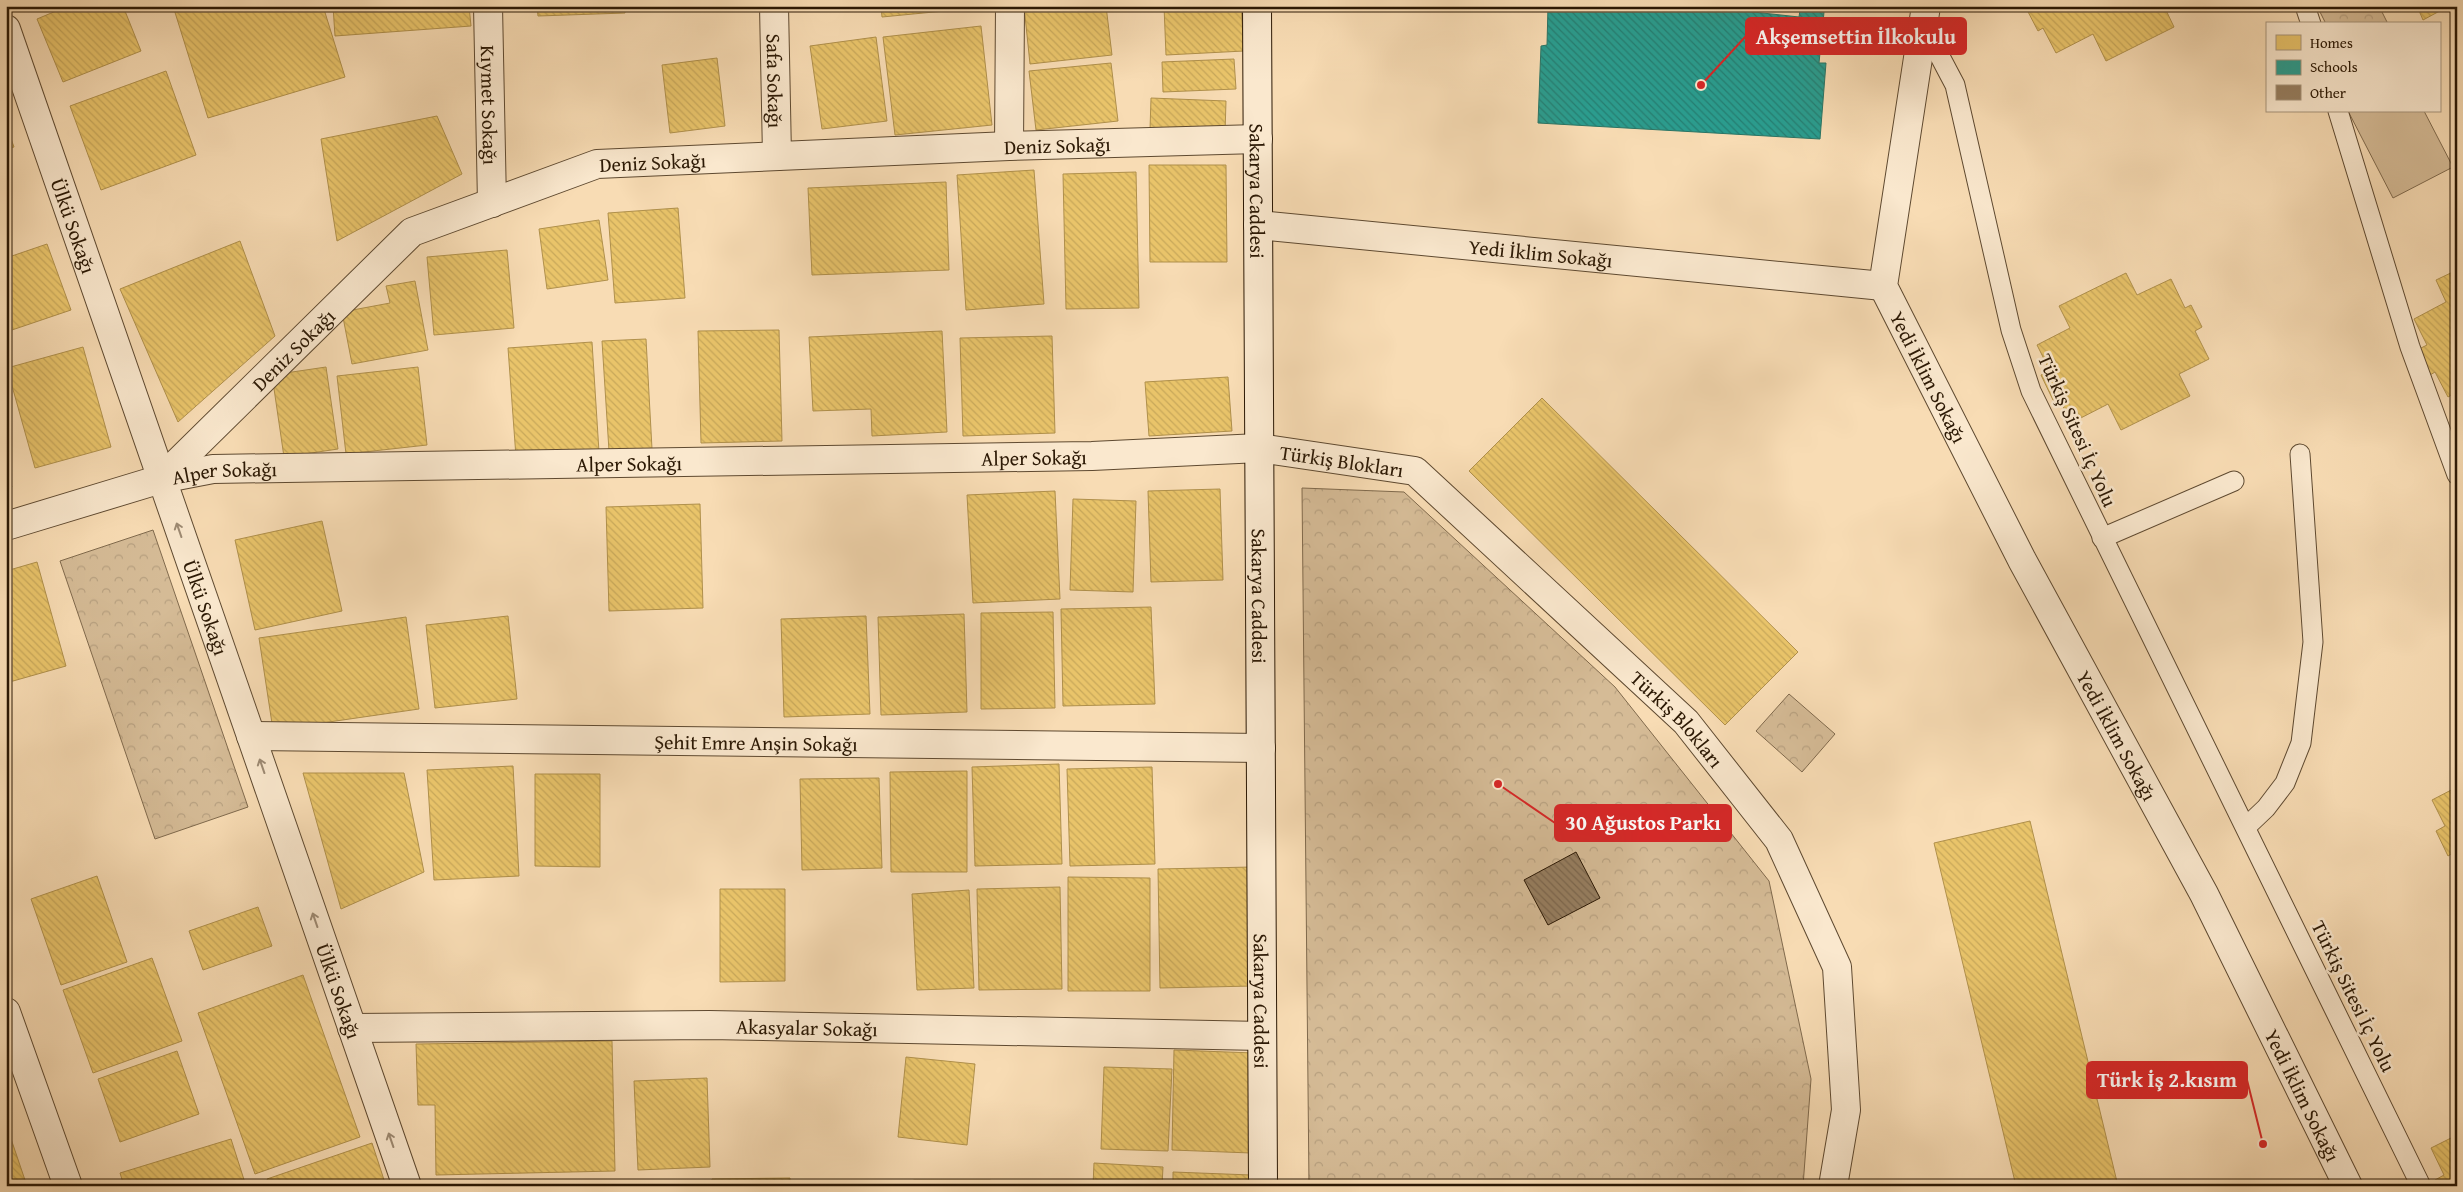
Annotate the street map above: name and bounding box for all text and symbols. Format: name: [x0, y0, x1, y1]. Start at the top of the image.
callout: Akşemsettin İlkokulu: [1746, 18, 1966, 54]
text: Akşemsettin İlkokulu: [1756, 21, 1956, 52]
legend: [2266, 22, 2440, 112]
text: Homes: [2310, 32, 2353, 53]
street label: Safa Sokağı: [760, 33, 791, 129]
street label: Kıymet Sokağı: [474, 45, 506, 166]
text: Schools: [2310, 56, 2358, 77]
text: Other: [2310, 82, 2346, 103]
street label: Sakarya Caddesi: [1243, 123, 1273, 259]
street label: Deniz Sokağı: [1004, 129, 1111, 161]
street label: Deniz Sokağı: [599, 145, 707, 178]
street label: Ülkü Sokağı: [44, 174, 104, 278]
street label: Yedi İklim Sokağı: [1467, 231, 1614, 274]
street label: Deniz Sokağı: [245, 301, 341, 397]
street label: Yedi İklim Sokağı: [1883, 306, 1975, 448]
street label: Türkiş Sitesi İç Yolu: [2031, 349, 2125, 511]
street label: Türkiş Blokları: [1278, 437, 1406, 484]
street label: Alper Sokağı: [981, 442, 1087, 472]
street label: Alper Sokağı: [576, 448, 683, 478]
street label: Alper Sokağı: [169, 454, 278, 491]
one-way arrow: [174, 523, 184, 539]
street label: Sakarya Caddesi: [1245, 528, 1275, 664]
street label: Ülkü Sokağı: [176, 556, 237, 659]
street label: Türkiş Blokları: [1624, 663, 1731, 774]
street label: Yedi İklim Sokağı: [2070, 665, 2165, 806]
street label: Şehit Emre Anşin Sokağı: [654, 726, 858, 758]
one-way arrow: [256, 759, 266, 775]
callout: 30 Ağustos Parkı: [1555, 805, 1731, 841]
text: 30 Ağustos Parkı: [1565, 807, 1721, 838]
one-way arrow: [310, 913, 319, 928]
street label: Türkiş Sitesi İç Yolu: [2305, 915, 2403, 1077]
street label: Sakarya Caddesi: [1247, 933, 1277, 1069]
street label: Ülkü Sokağı: [309, 939, 369, 1043]
street label: Akasyalar Sokağı: [736, 1011, 878, 1043]
street label: Yedi İklim Sokağı: [2258, 1024, 2348, 1167]
callout: Türk İş 2.kısım: [2087, 1062, 2247, 1098]
text: Türk İş 2.kısım: [2097, 1064, 2237, 1095]
one-way arrow: [386, 1132, 395, 1148]

